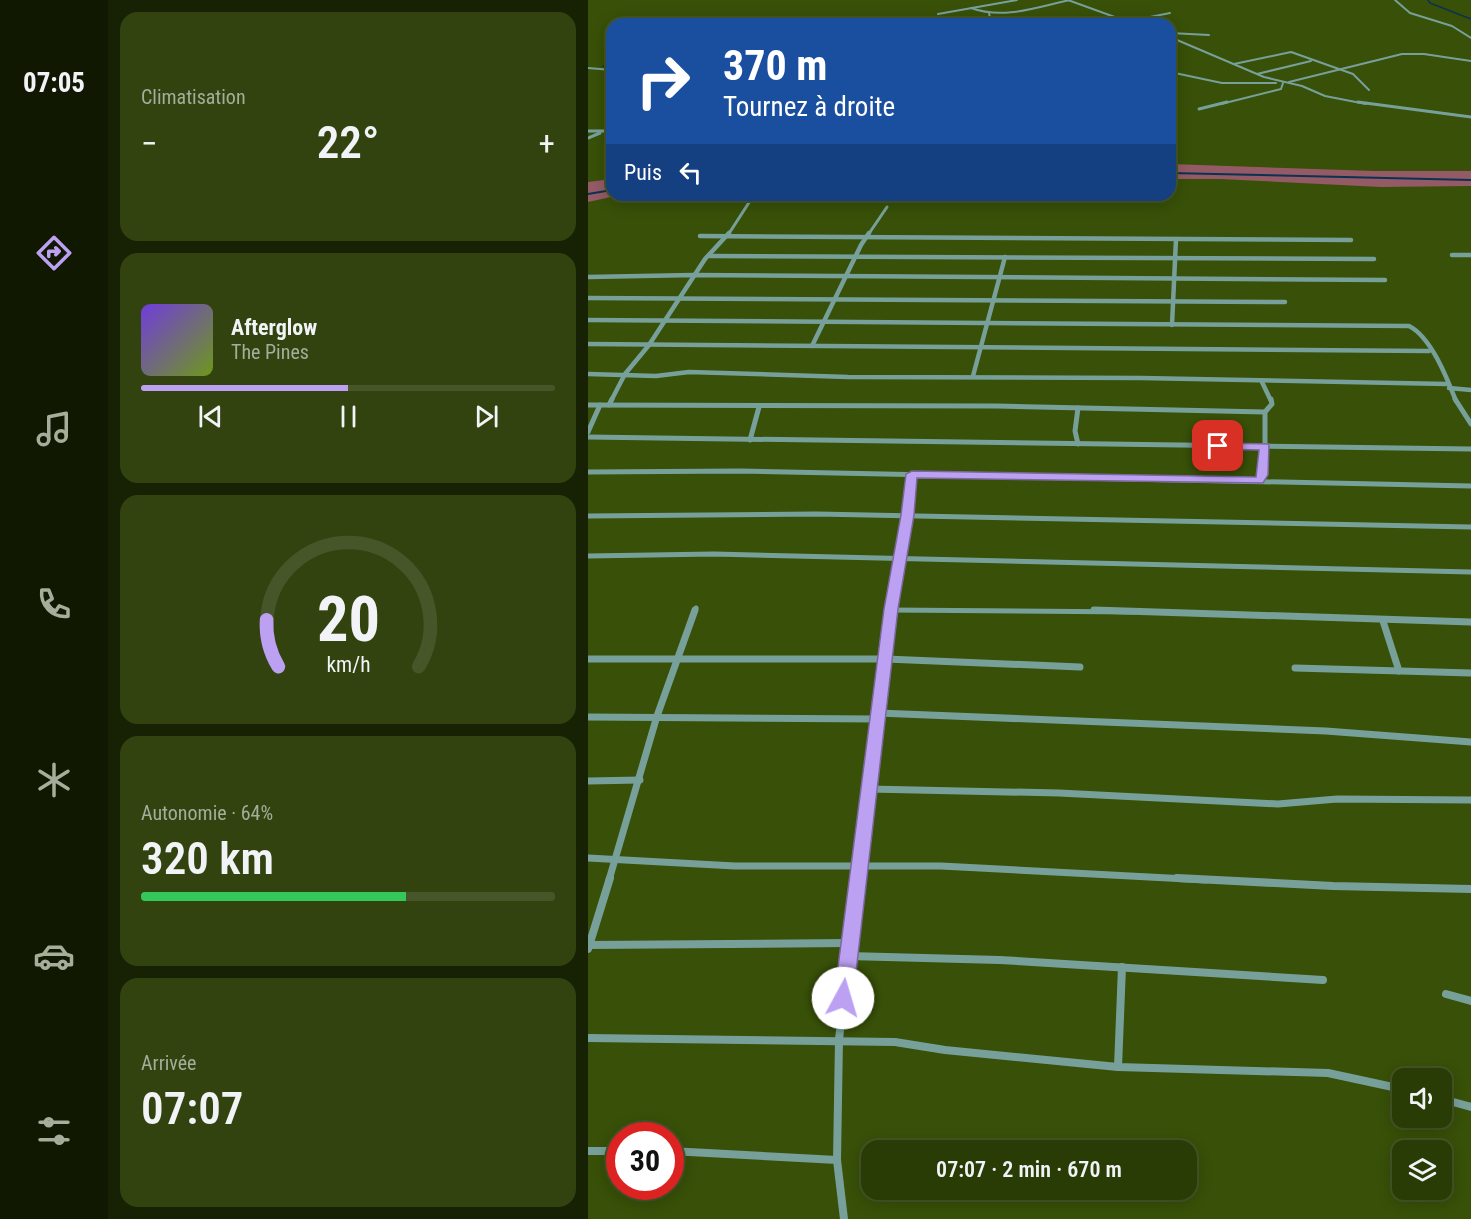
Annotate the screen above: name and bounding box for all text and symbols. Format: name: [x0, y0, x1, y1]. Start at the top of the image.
text: 370 m: [723, 41, 828, 90]
icon: right: [624, 42, 702, 120]
text: 07:05: [23, 67, 85, 99]
text: Climatisation: [141, 85, 246, 109]
text: Tournez à droite: [723, 91, 895, 123]
text: 22°: [317, 116, 379, 169]
text: −: [141, 124, 158, 163]
text: +: [539, 124, 555, 163]
icon: left: [674, 156, 707, 189]
text: Puis: [624, 160, 662, 185]
icon: directions: [33, 232, 75, 274]
text: Afterglow: [231, 315, 317, 340]
text: The Pines: [231, 340, 309, 364]
icon: previous: [194, 400, 227, 433]
icon: pause: [332, 400, 365, 433]
icon: next: [470, 400, 503, 433]
icon: music: [33, 408, 75, 450]
pin: [1192, 420, 1243, 471]
icon: arrive: [1201, 429, 1234, 462]
icon: phone: [33, 583, 75, 625]
text: 20: [316, 583, 380, 656]
text: km/h: [326, 652, 370, 677]
icon: climate: [33, 759, 75, 801]
text: Autonomie · 64%: [141, 801, 273, 825]
text: 320 km: [141, 832, 274, 885]
icon: car: [33, 935, 75, 977]
position arrow: [811, 966, 875, 1030]
text: Arrivée: [141, 1051, 197, 1075]
map controls: [1392, 1068, 1452, 1200]
button: sound: [1392, 1068, 1452, 1128]
text: 07:07: [141, 1082, 243, 1135]
icon: filters: [33, 1110, 75, 1152]
speed limit sign: 30: [606, 1122, 684, 1200]
button: layers: [1392, 1140, 1452, 1200]
text: 07:07 · 2 min · 670 m: [936, 1157, 1122, 1182]

